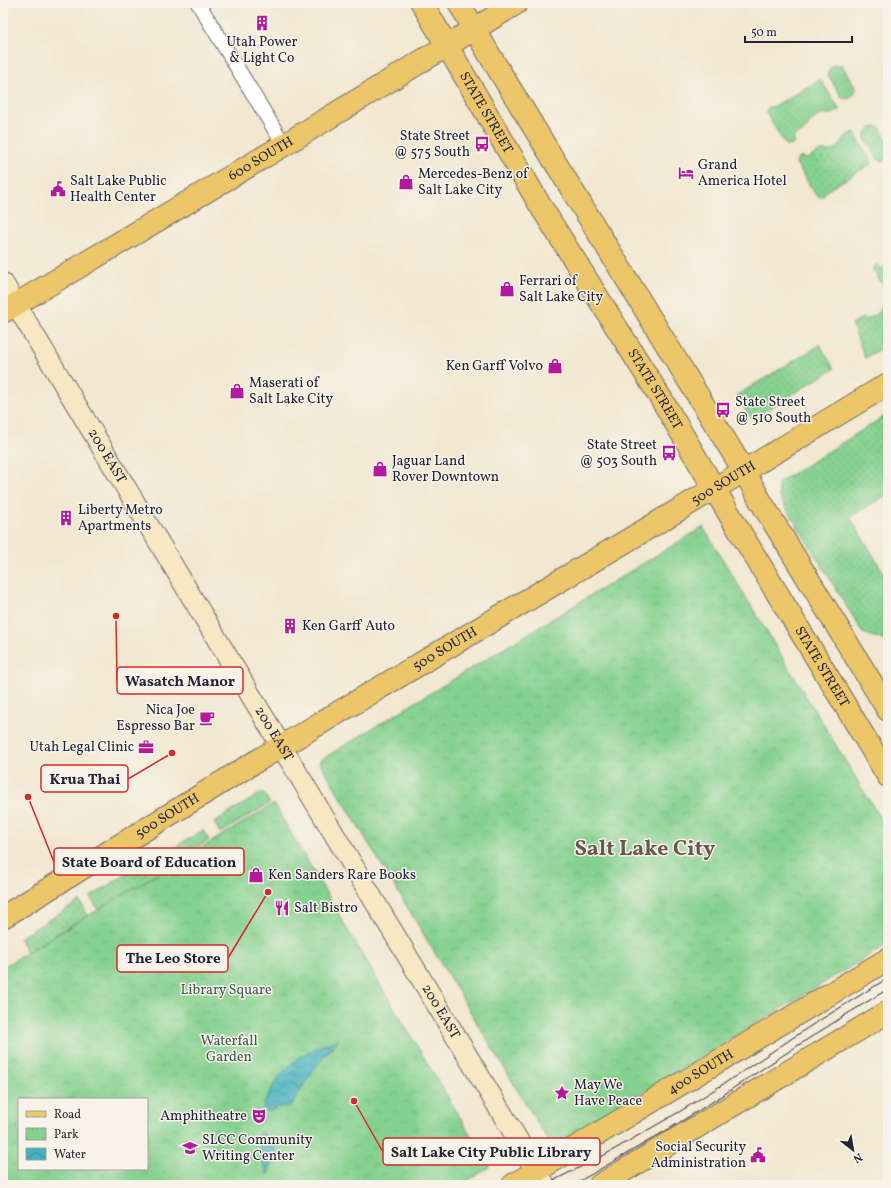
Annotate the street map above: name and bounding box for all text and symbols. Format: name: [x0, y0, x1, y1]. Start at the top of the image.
building icon: Utah Power & Light Co: [253, 14, 271, 32]
scale bar: [745, 18, 852, 44]
text: 50 m: [751, 25, 777, 41]
place label: Utah Power & Light Co: [227, 33, 298, 68]
street label: STATE STREET: [455, 68, 517, 157]
place label: State Street @ 575 South: [394, 127, 470, 162]
street label: 600 SOUTH: [225, 132, 297, 186]
bus stop icon: State Street @ 575 South: [473, 135, 491, 153]
place label: Grand America Hotel: [698, 156, 787, 191]
hotel icon: Grand America Hotel: [677, 164, 695, 182]
place label: Mercedes-Benz of Salt Lake City: [418, 165, 529, 200]
place label: Salt Lake Public Health Center: [70, 172, 166, 207]
shop icon: Mercedes-Benz of Salt Lake City: [397, 173, 415, 191]
public building icon: Salt Lake Public Health Center: [49, 180, 67, 198]
place label: Ferrari of Salt Lake City: [519, 272, 604, 307]
shop icon: Ferrari of Salt Lake City: [498, 280, 516, 298]
street label: STATE STREET: [623, 345, 687, 433]
place label: Ken Garff Volvo: [446, 357, 543, 376]
shop icon: Ken Garff Volvo: [546, 357, 564, 375]
place label: Maserati of Salt Lake City: [249, 374, 334, 409]
shop icon: Maserati of Salt Lake City: [228, 382, 246, 400]
place label: State Street @ 510 South: [735, 393, 811, 428]
bus stop icon: State Street @ 510 South: [714, 401, 732, 419]
street label: 200 EAST: [83, 425, 131, 487]
place label: State Street @ 503 South: [579, 436, 657, 471]
bus stop icon: State Street @ 503 South: [660, 444, 678, 462]
place label: Jaguar Land Rover Downtown: [392, 452, 499, 487]
street label: 500 SOUTH: [688, 457, 759, 510]
shop icon: Jaguar Land Rover Downtown: [371, 460, 389, 478]
place label: Liberty Metro Apartments: [78, 501, 163, 536]
building icon: Liberty Metro Apartments: [57, 509, 75, 527]
building icon: Ken Garff Auto: [281, 617, 299, 635]
place label: Ken Garff Auto: [302, 617, 395, 636]
street label: 500 SOUTH: [409, 622, 481, 676]
street label: STATE STREET: [790, 623, 854, 711]
callout: Wasatch Manor: [117, 667, 243, 694]
text: Wasatch Manor: [125, 672, 235, 693]
place label: Nica Joe Espresso Bar: [116, 701, 195, 736]
street label: 200 EAST: [250, 703, 298, 765]
cafe icon: Nica Joe Espresso Bar: [198, 709, 216, 727]
place label: Utah Legal Clinic: [30, 738, 134, 757]
office icon: Utah Legal Clinic: [137, 738, 155, 756]
callout: Krua Thai: [41, 765, 128, 792]
text: Krua Thai: [50, 770, 120, 791]
street label: 500 SOUTH: [132, 789, 203, 843]
district label: Salt Lake City: [575, 834, 716, 865]
callout: State Board of Education: [54, 848, 244, 875]
text: State Board of Education: [62, 853, 236, 874]
shop icon: Ken Sanders Rare Books: [247, 866, 265, 884]
place label: Ken Sanders Rare Books: [268, 866, 416, 885]
restaurant icon: Salt Bistro: [273, 899, 291, 917]
place label: Salt Bistro: [294, 899, 358, 918]
callout: The Leo Store: [117, 945, 228, 972]
text: The Leo Store: [125, 949, 221, 970]
park label: Library Square: [180, 981, 272, 1000]
street label: 200 EAST: [417, 981, 465, 1043]
park label: Waterfall Garden: [200, 1032, 258, 1067]
street label: 400 SOUTH: [664, 1045, 737, 1099]
place label: May We Have Peace: [574, 1076, 643, 1111]
place icon: May We Have Peace: [553, 1084, 571, 1102]
legend: [18, 1098, 148, 1170]
text: Road: [54, 1107, 81, 1123]
place label: Amphitheatre: [160, 1107, 247, 1126]
theatre icon: Amphitheatre: [250, 1107, 268, 1125]
text: Park: [54, 1127, 79, 1143]
north arrow: [833, 1130, 873, 1170]
place label: SLCC Community Writing Center: [202, 1131, 313, 1166]
callout: Salt Lake City Public Library: [383, 1138, 600, 1165]
place label: Social Security Administration: [651, 1138, 746, 1173]
school or university icon: SLCC Community Writing Center: [181, 1139, 199, 1157]
text: Salt Lake City Public Library: [391, 1143, 592, 1164]
public building icon: Social Security Administration: [749, 1146, 767, 1164]
text: Water: [54, 1147, 86, 1163]
text: N: [850, 1149, 865, 1166]

